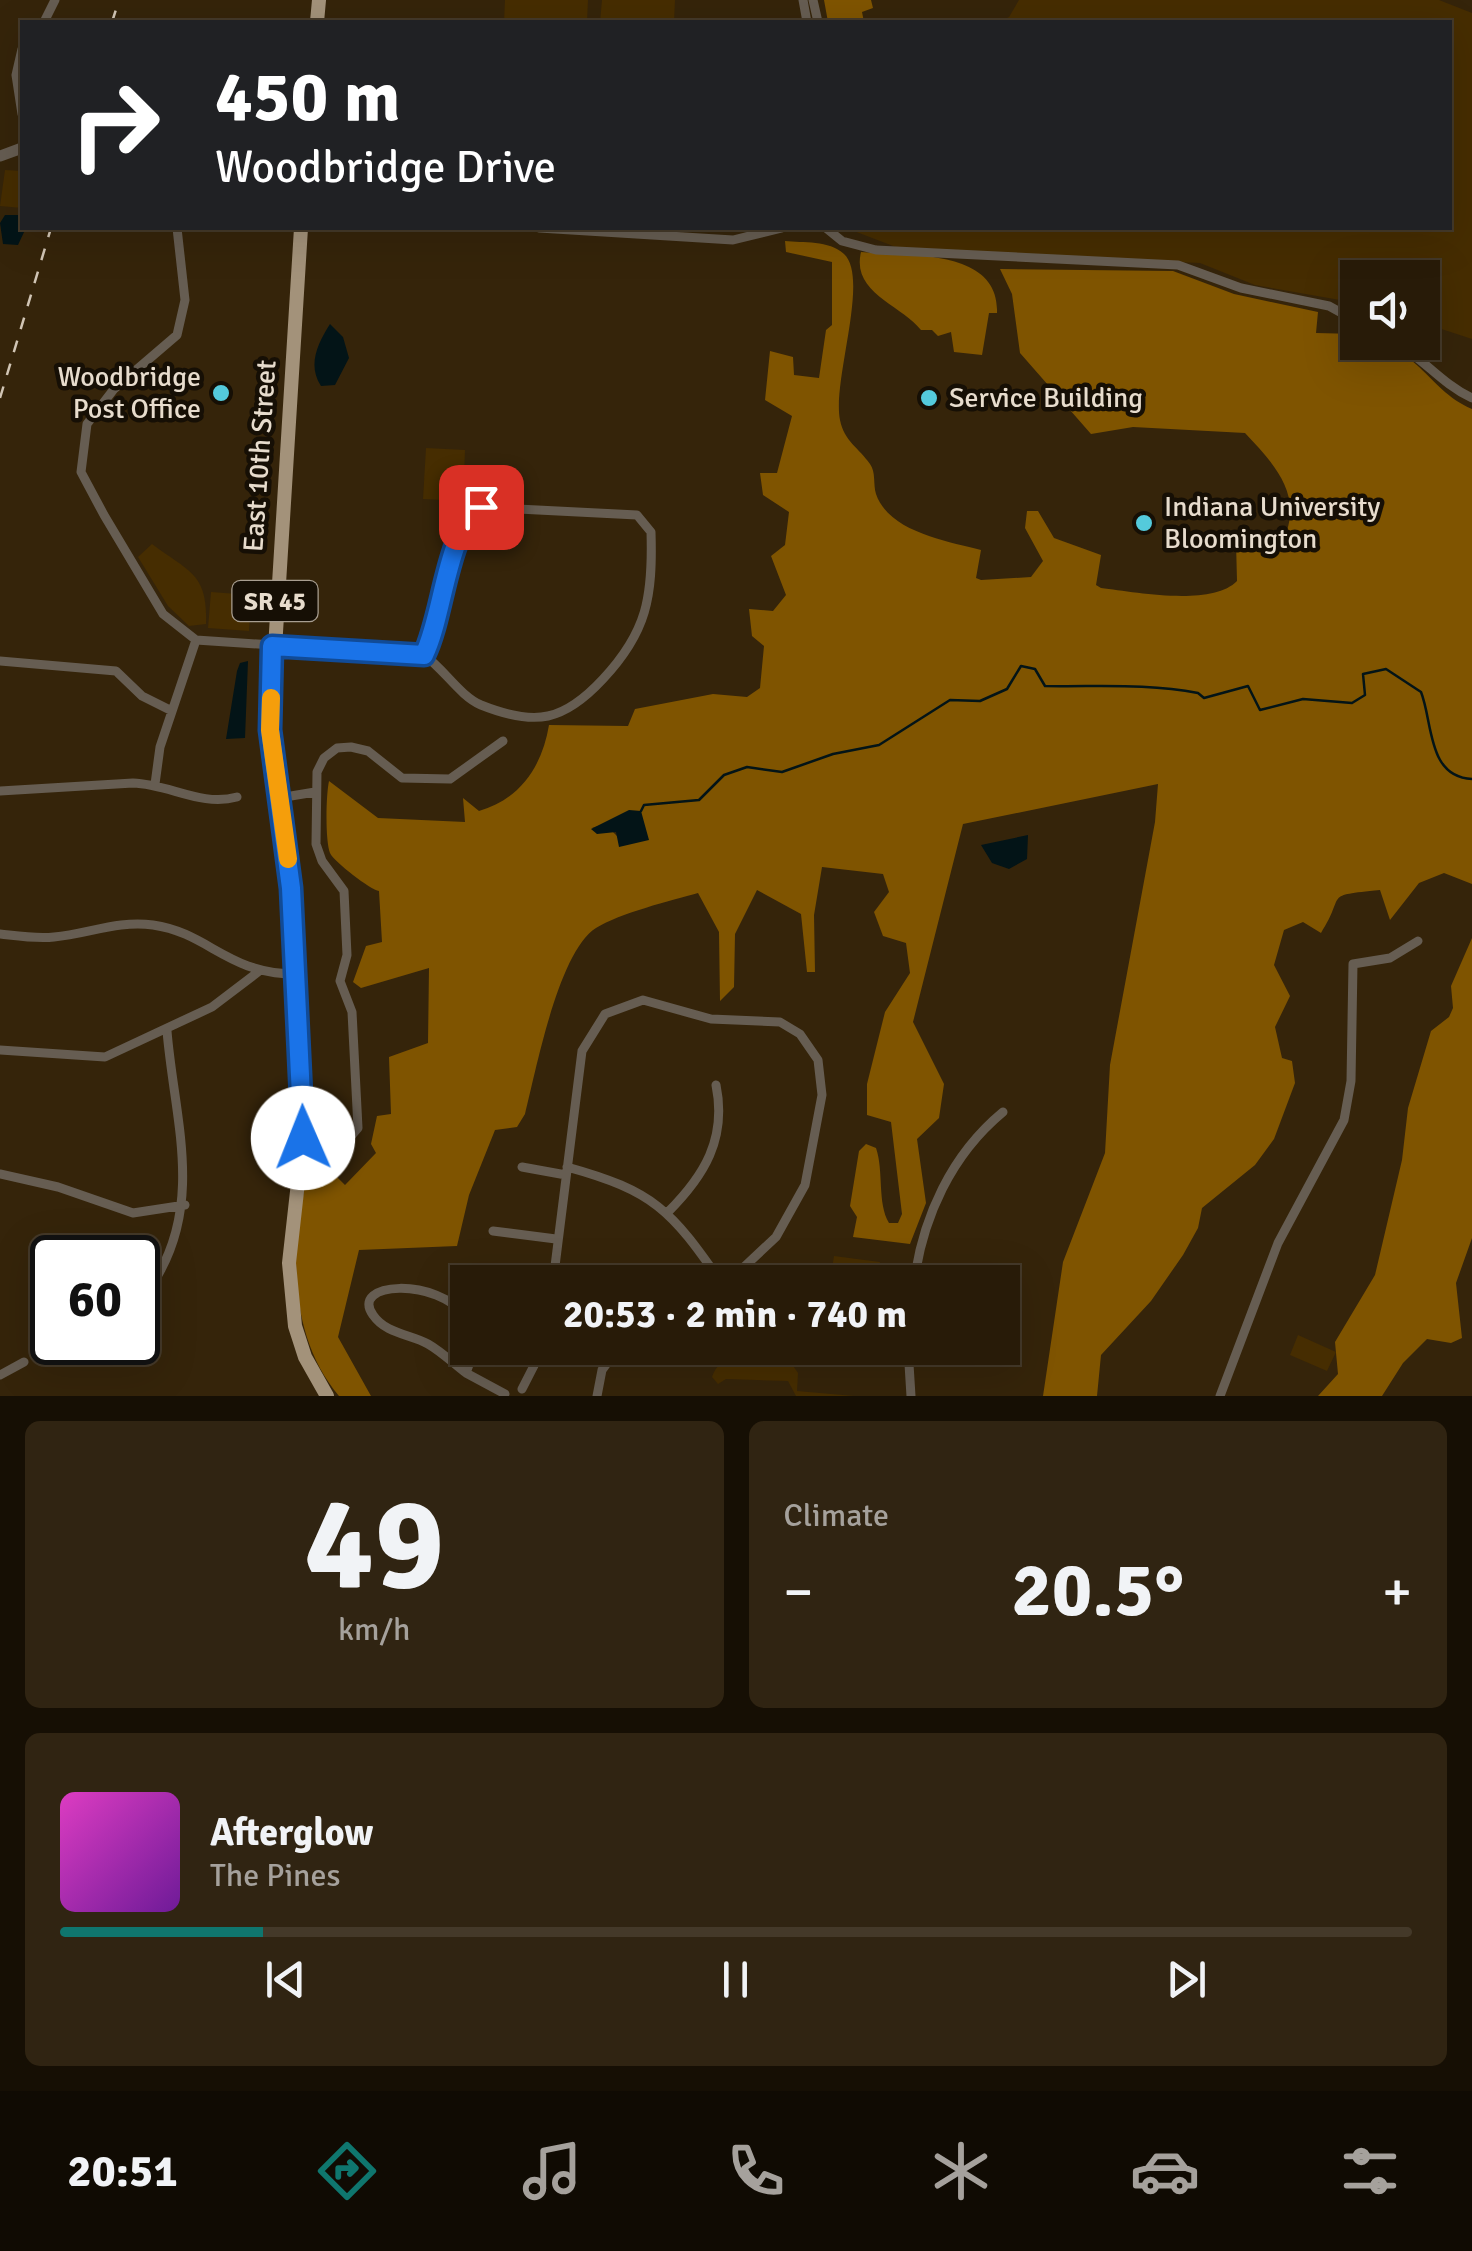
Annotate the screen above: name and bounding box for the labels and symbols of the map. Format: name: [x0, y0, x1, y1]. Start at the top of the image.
street label: East 10th Street: [236, 359, 284, 553]
place label: Woodbridge Post Office: [58, 360, 201, 426]
place label: Service Building: [949, 381, 1143, 415]
marker: Woodbridge Post Office: [210, 382, 232, 404]
marker: Service Building: [918, 387, 940, 409]
pin: [439, 465, 524, 550]
place label: Indiana University Bloomington: [1164, 490, 1380, 556]
marker: Indiana University Bloomington: [1133, 512, 1155, 534]
road number: SR 45: [232, 581, 318, 621]
position arrow: [251, 1086, 355, 1190]
speed limit sign: 60: [30, 1235, 160, 1365]

